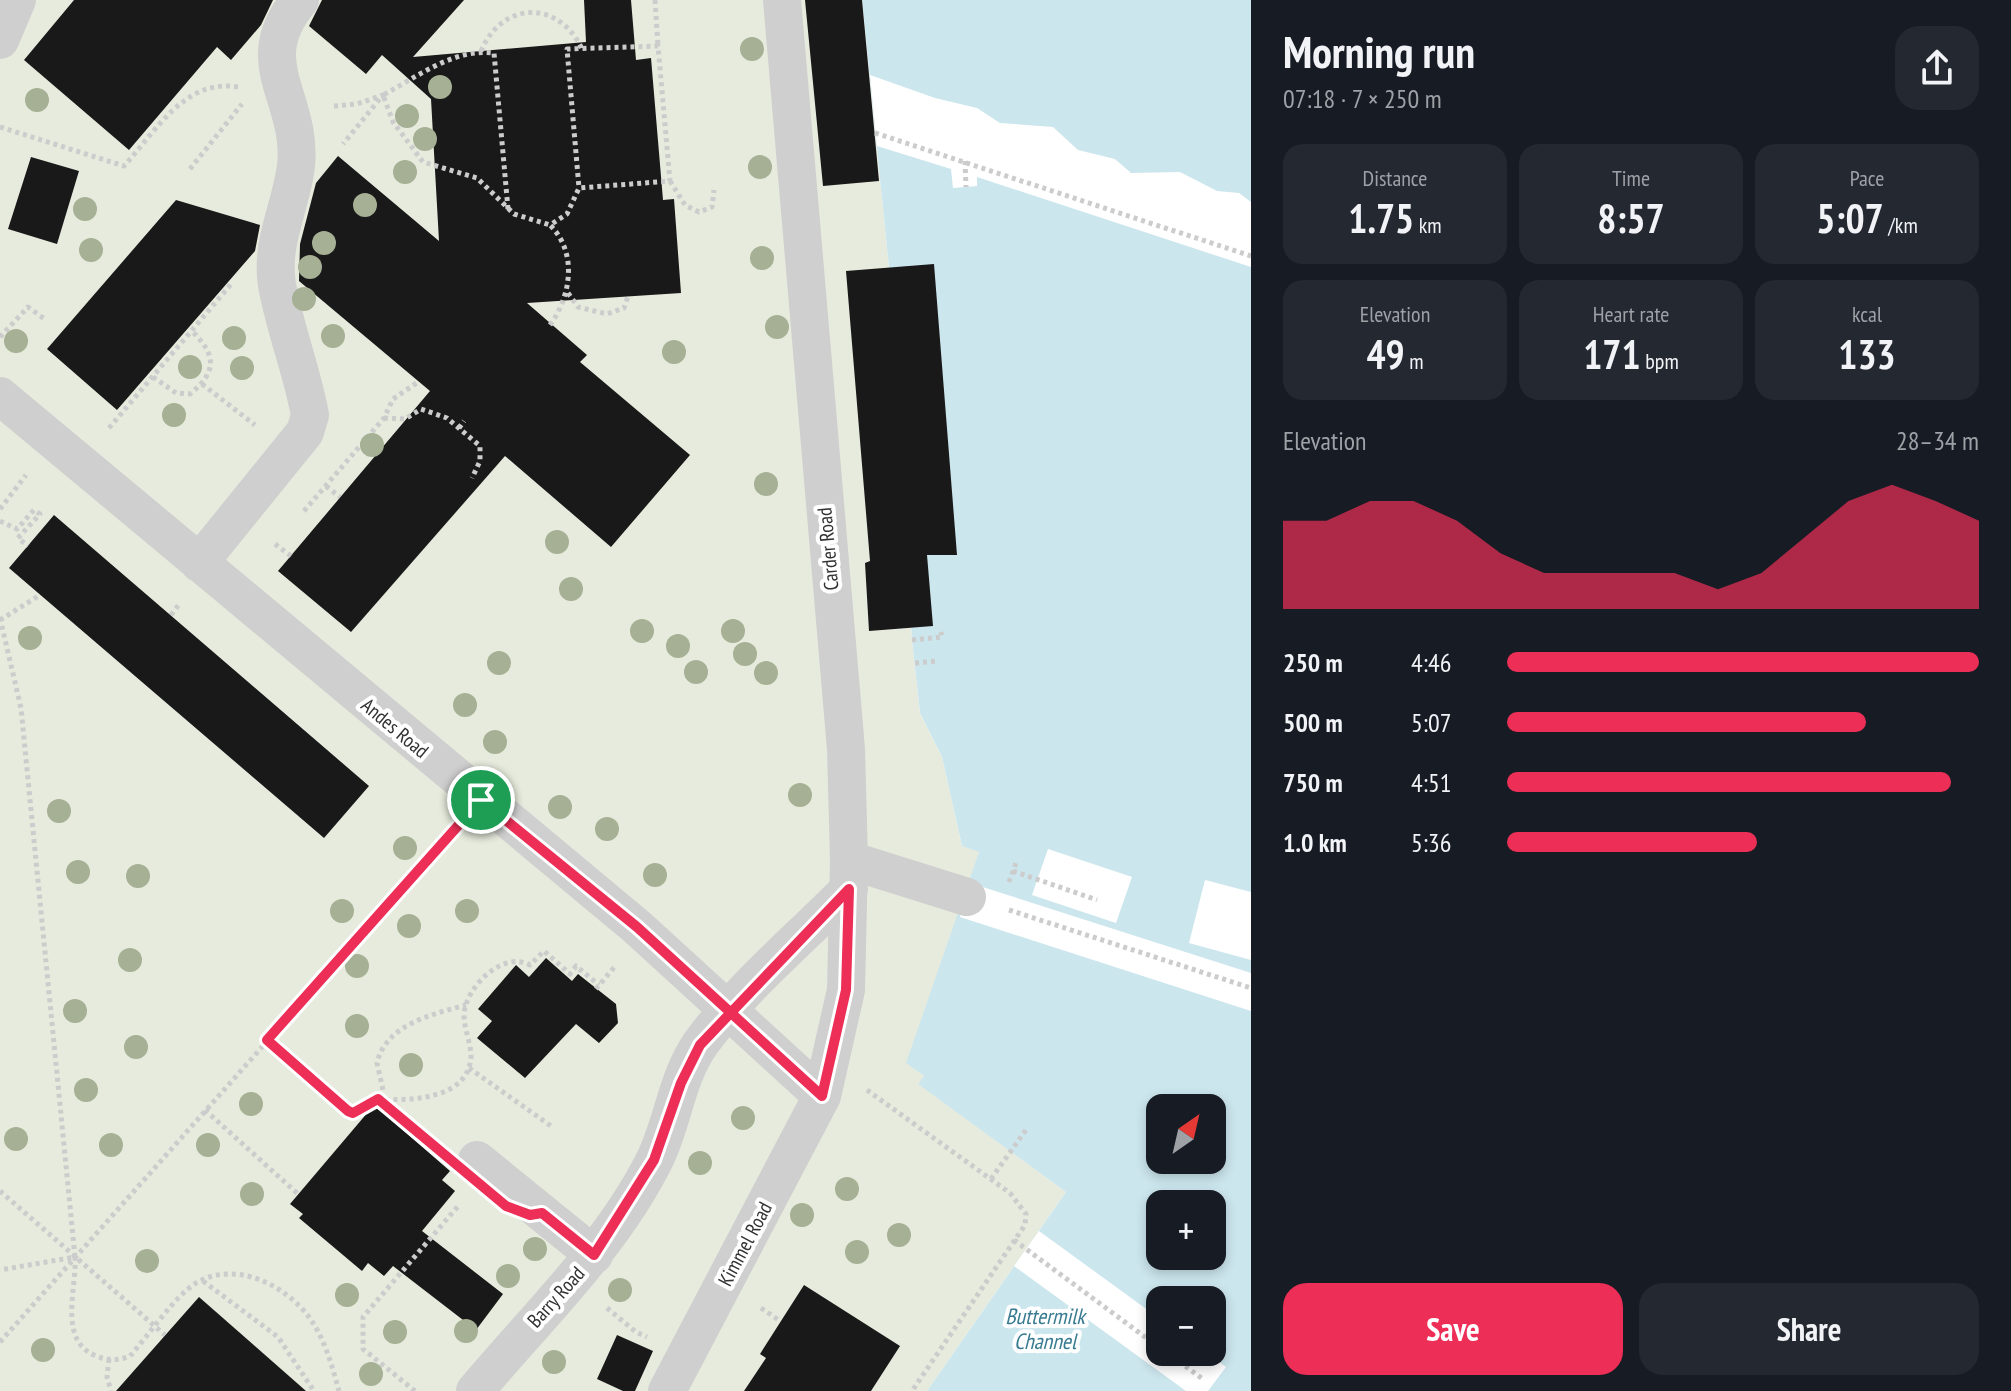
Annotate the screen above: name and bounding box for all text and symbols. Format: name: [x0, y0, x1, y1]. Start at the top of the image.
text: Morning run: [1283, 23, 1475, 80]
button: share: [1895, 26, 1979, 110]
text: 07:18 · 7 × 250 m: [1283, 82, 1442, 115]
text: Distance: [1363, 164, 1427, 192]
text: Time: [1612, 164, 1650, 192]
text: Pace: [1850, 164, 1884, 192]
text: 1.75: [1348, 192, 1414, 244]
text: 8:57: [1597, 192, 1665, 244]
text: 5:07: [1816, 192, 1884, 244]
text: km: [1414, 211, 1442, 239]
text: /km: [1884, 211, 1918, 239]
text: Elevation: [1360, 300, 1430, 328]
text: Heart rate: [1593, 300, 1669, 328]
text: kcal: [1852, 300, 1882, 328]
text: 49: [1366, 328, 1405, 380]
text: 171: [1583, 328, 1641, 380]
text: 133: [1838, 328, 1896, 380]
text: m: [1405, 347, 1424, 375]
text: bpm: [1641, 347, 1679, 375]
text: Elevation: [1283, 424, 1366, 457]
text: 28–34 m: [1896, 424, 1979, 457]
street label: Carder Road: [811, 506, 845, 592]
text: 250 m: [1283, 646, 1343, 679]
text: 4:46: [1411, 646, 1451, 679]
street label: Andes Road: [356, 692, 434, 764]
text: 500 m: [1283, 706, 1343, 739]
text: 5:07: [1411, 706, 1451, 739]
pin: [447, 766, 515, 834]
text: 750 m: [1283, 766, 1343, 799]
text: 4:51: [1411, 766, 1451, 799]
icon: arrive: [459, 778, 503, 822]
text: 1.0 km: [1283, 826, 1347, 859]
text: 5:36: [1411, 826, 1451, 859]
north arrow: [1146, 1094, 1226, 1174]
map controls: [1146, 1094, 1226, 1366]
button: +: [1146, 1190, 1226, 1270]
street label: Kimmel Road: [712, 1197, 778, 1291]
street label: Barry Road: [522, 1261, 590, 1333]
button: Save: [1283, 1283, 1623, 1375]
button: Share: [1639, 1283, 1979, 1375]
button: −: [1146, 1286, 1226, 1366]
water label: Buttermilk Channel: [1005, 1302, 1087, 1355]

